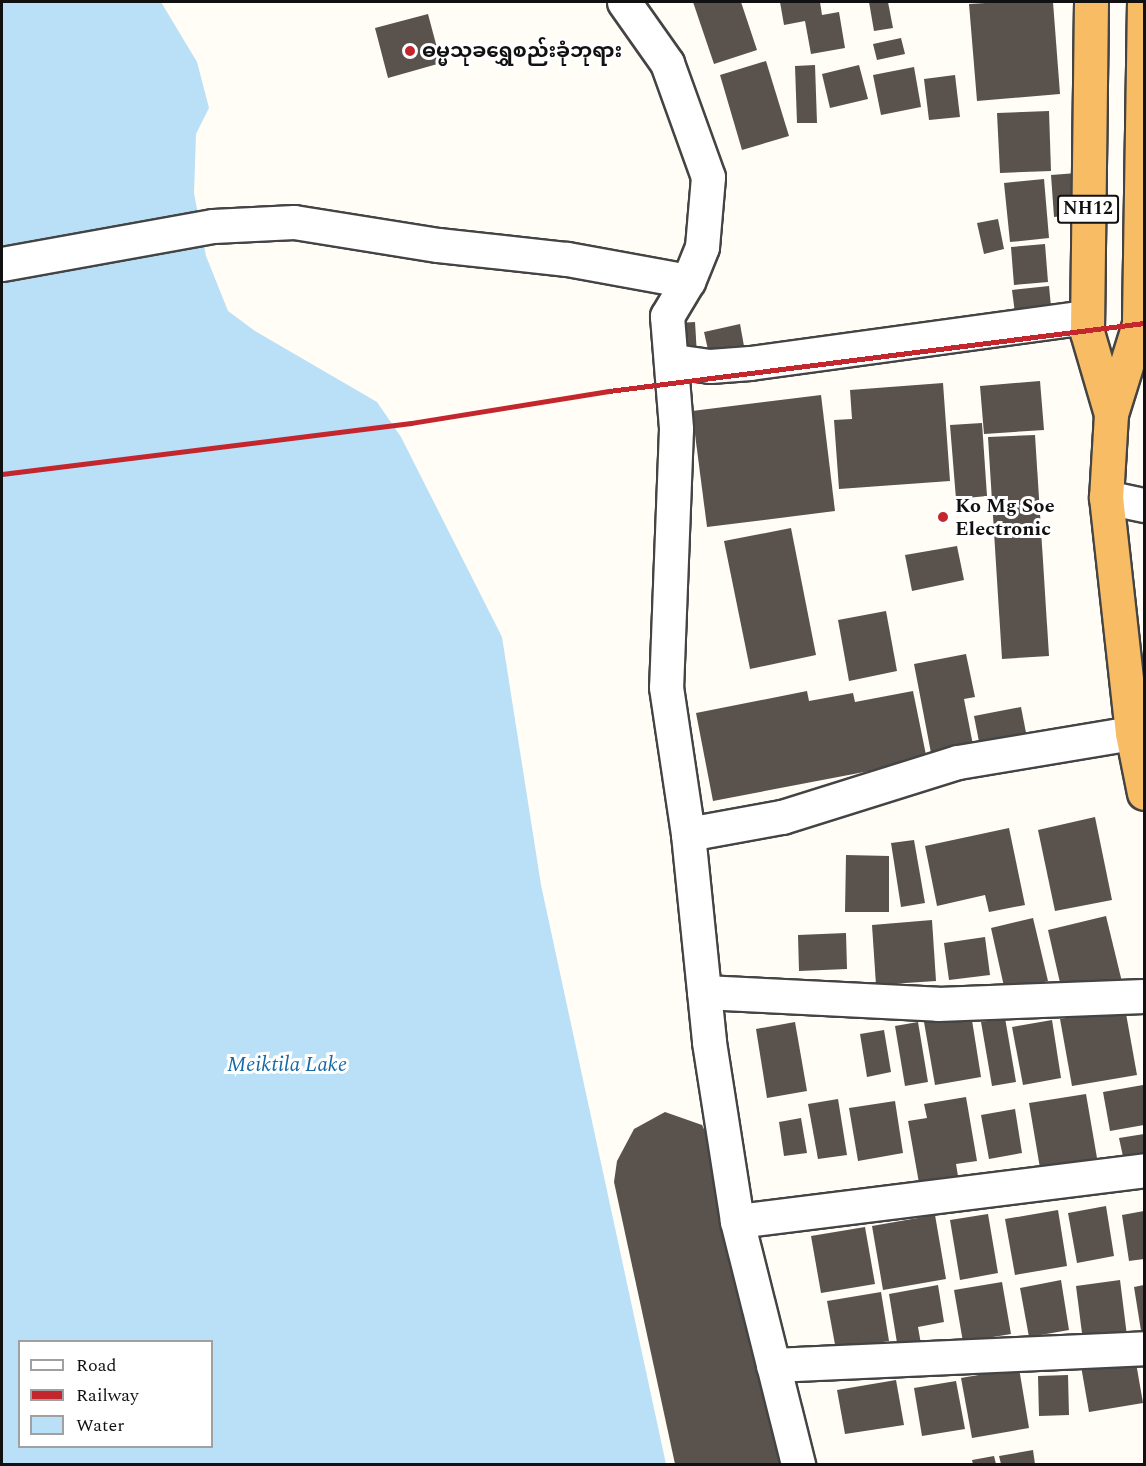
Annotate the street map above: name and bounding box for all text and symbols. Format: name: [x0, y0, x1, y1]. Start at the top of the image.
place label: ဓမ္မသုခရွှေစည်းခုံဘုရား: [422, 39, 622, 63]
marker: ဓမ္မသုခရွှေစည်းခုံဘုရား: [403, 44, 417, 58]
road number: NH12: [1056, 194, 1120, 224]
place label: Ko Mg Soe Electronic: [955, 494, 1055, 541]
marker: Ko Mg Soe Electronic: [936, 510, 950, 524]
water label: Meiktila Lake: [227, 1052, 347, 1078]
legend: [18, 1340, 213, 1448]
text: Road: [76, 1352, 117, 1379]
text: Railway: [76, 1382, 139, 1409]
text: Water: [76, 1412, 124, 1439]

